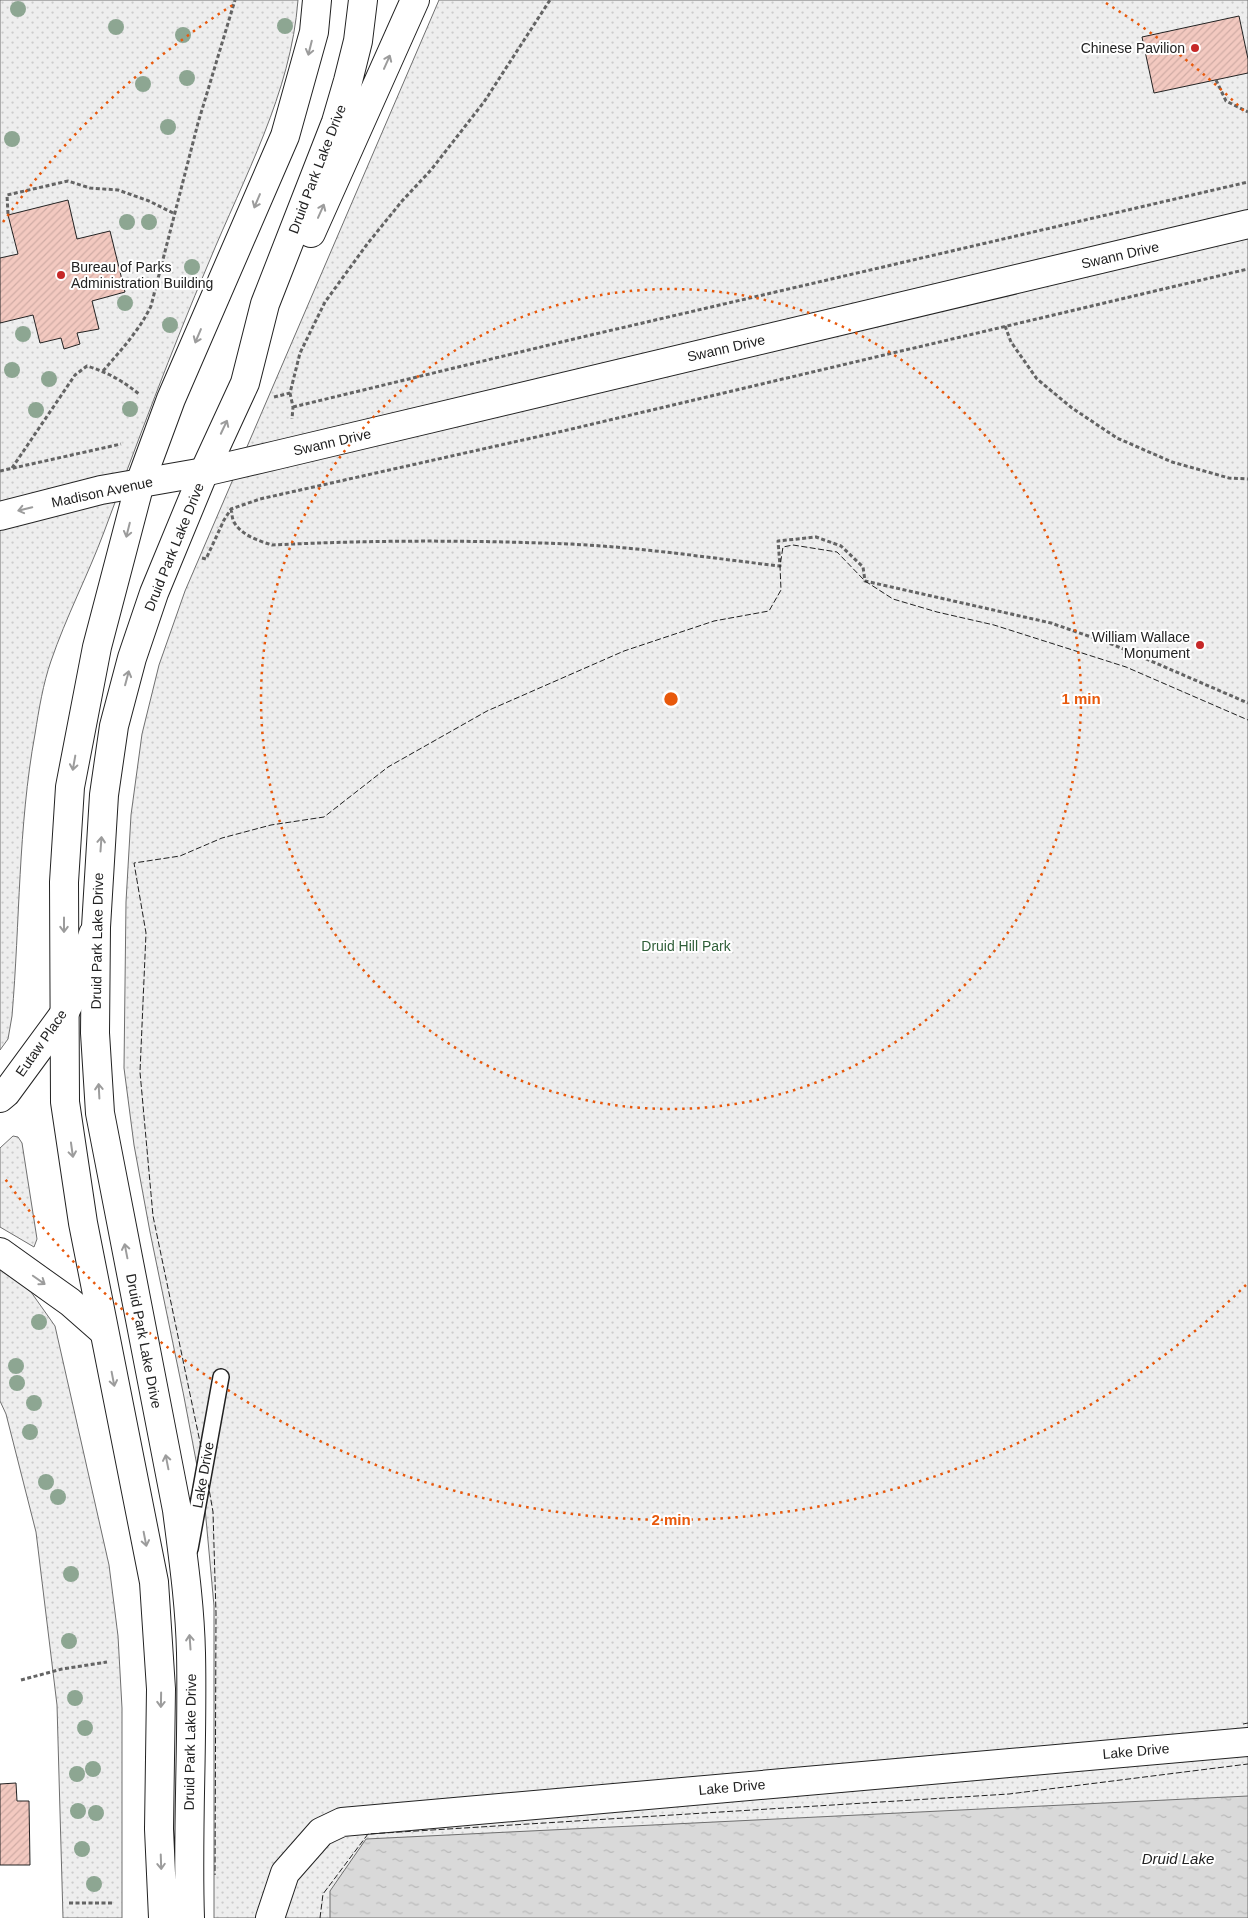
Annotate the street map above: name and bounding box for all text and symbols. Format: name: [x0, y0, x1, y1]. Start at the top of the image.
one-way arrow: [305, 40, 314, 56]
place label: Chinese Pavilion: [1081, 40, 1185, 56]
marker: Chinese Pavilion: [1189, 42, 1201, 54]
one-way arrow: [383, 55, 393, 70]
street label: Druid Park Lake Drive: [285, 102, 349, 236]
one-way arrow: [251, 193, 261, 208]
one-way arrow: [317, 204, 327, 219]
street label: Swann Drive: [1080, 238, 1161, 272]
place label: Bureau of Parks Administration Building: [71, 259, 213, 291]
marker: Bureau of Parks Administration Building: [55, 269, 67, 281]
one-way arrow: [193, 328, 203, 343]
street label: Swann Drive: [686, 331, 767, 365]
one-way arrow: [220, 420, 230, 435]
street label: Swann Drive: [292, 425, 373, 459]
street label: Madison Avenue: [50, 473, 154, 511]
street label: Druid Park Lake Drive: [141, 480, 207, 613]
one-way arrow: [17, 505, 33, 515]
one-way arrow: [123, 522, 133, 538]
place label: William Wallace Monument: [1092, 629, 1190, 661]
marker: William Wallace Monument: [1194, 639, 1206, 651]
one-way arrow: [123, 671, 132, 687]
centre of rings: [662, 690, 680, 708]
text: 1 min: [1061, 690, 1101, 707]
one-way arrow: [69, 754, 78, 770]
one-way arrow: [96, 836, 105, 852]
street label: Druid Park Lake Drive: [88, 872, 106, 1010]
one-way arrow: [59, 916, 69, 933]
park label: Druid Hill Park: [641, 938, 732, 954]
street label: Eutaw Place: [12, 1006, 70, 1079]
one-way arrow: [94, 1083, 103, 1099]
one-way arrow: [68, 1141, 78, 1157]
one-way arrow: [121, 1243, 130, 1259]
street label: Druid Park Lake Drive: [123, 1272, 165, 1410]
one-way arrow: [32, 1275, 46, 1286]
one-way arrow: [109, 1371, 118, 1387]
street label: Lake Drive: [189, 1440, 217, 1509]
one-way arrow: [162, 1454, 172, 1470]
text: 2 min: [651, 1511, 691, 1528]
one-way arrow: [141, 1530, 150, 1546]
one-way arrow: [186, 1634, 195, 1650]
street label: Druid Park Lake Drive: [181, 1673, 199, 1811]
one-way arrow: [156, 1692, 166, 1708]
street label: Lake Drive: [1102, 1740, 1170, 1762]
street label: Lake Drive: [698, 1776, 766, 1798]
water label: Druid Lake: [1142, 1850, 1214, 1867]
one-way arrow: [156, 1854, 165, 1870]

